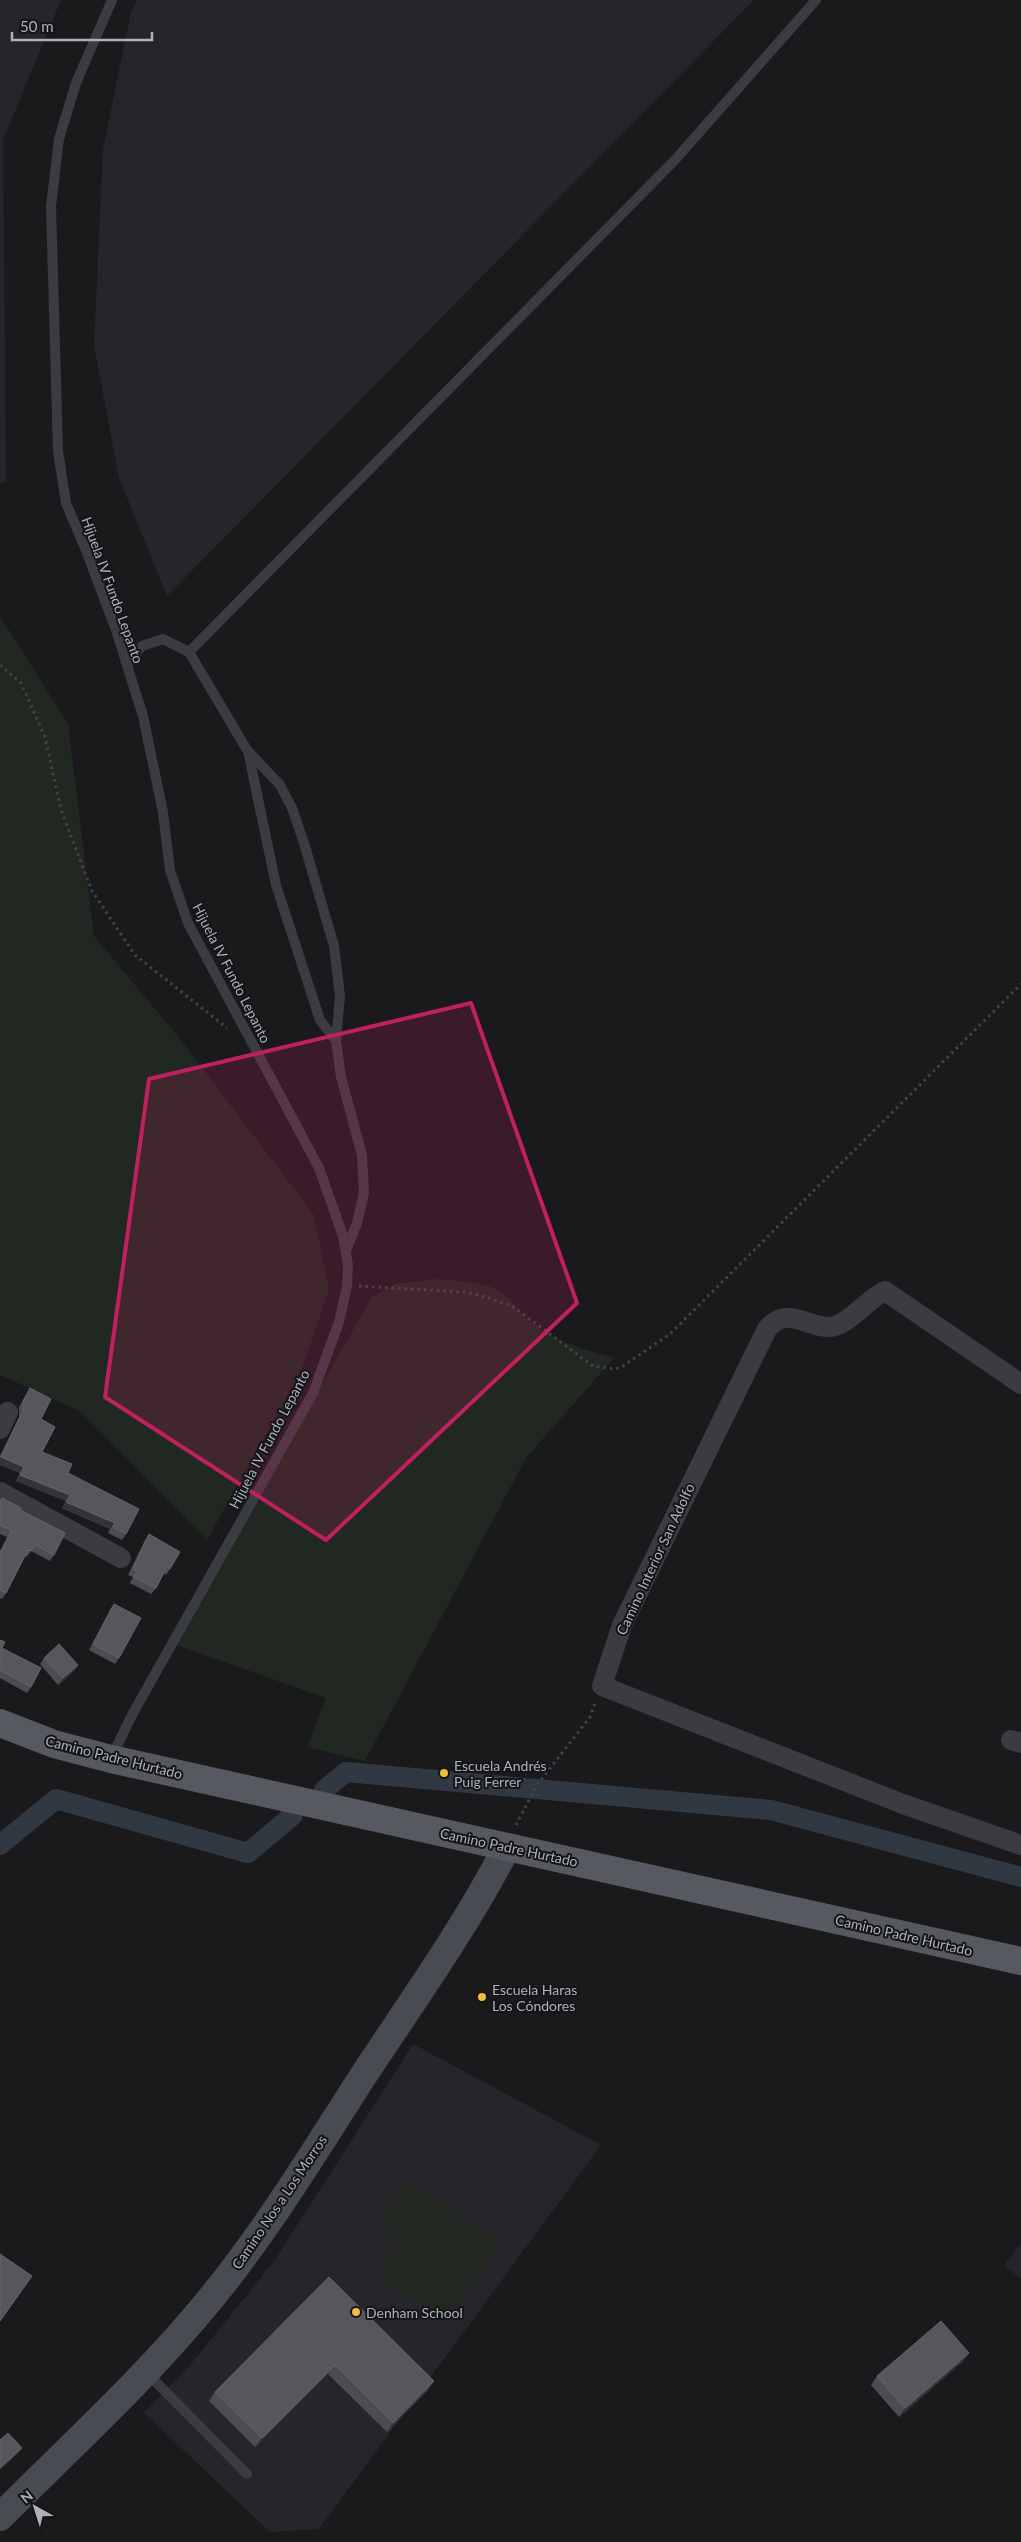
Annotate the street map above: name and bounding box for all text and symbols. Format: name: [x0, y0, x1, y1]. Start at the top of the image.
scale bar: [12, 10, 152, 42]
text: 50 m: [20, 17, 54, 35]
street label: Hijuela IV Fundo Lepanto: [79, 514, 147, 666]
street label: Hijuela IV Fundo Lepanto: [189, 900, 275, 1046]
street label: Hijuela IV Fundo Lepanto: [225, 1367, 313, 1511]
street label: Camino Interior San Adolfo: [612, 1480, 698, 1638]
street label: Camino Padre Hurtado: [44, 1732, 184, 1782]
place label: Escuela Andrés Puig Ferrer: [454, 1757, 547, 1790]
marker: Escuela Andrés Puig Ferrer: [438, 1767, 450, 1779]
street label: Camino Padre Hurtado: [439, 1824, 580, 1870]
street label: Camino Padre Hurtado: [834, 1911, 974, 1959]
place label: Escuela Haras Los Cóndores: [492, 1981, 577, 2014]
marker: Escuela Haras Los Cóndores: [476, 1991, 488, 2003]
street label: Camino Nos a Los Morros: [228, 2132, 330, 2272]
place label: Denham School: [366, 2304, 463, 2321]
marker: Denham School: [350, 2306, 362, 2318]
north arrow: [10, 2482, 60, 2532]
text: N: [17, 2487, 36, 2507]

